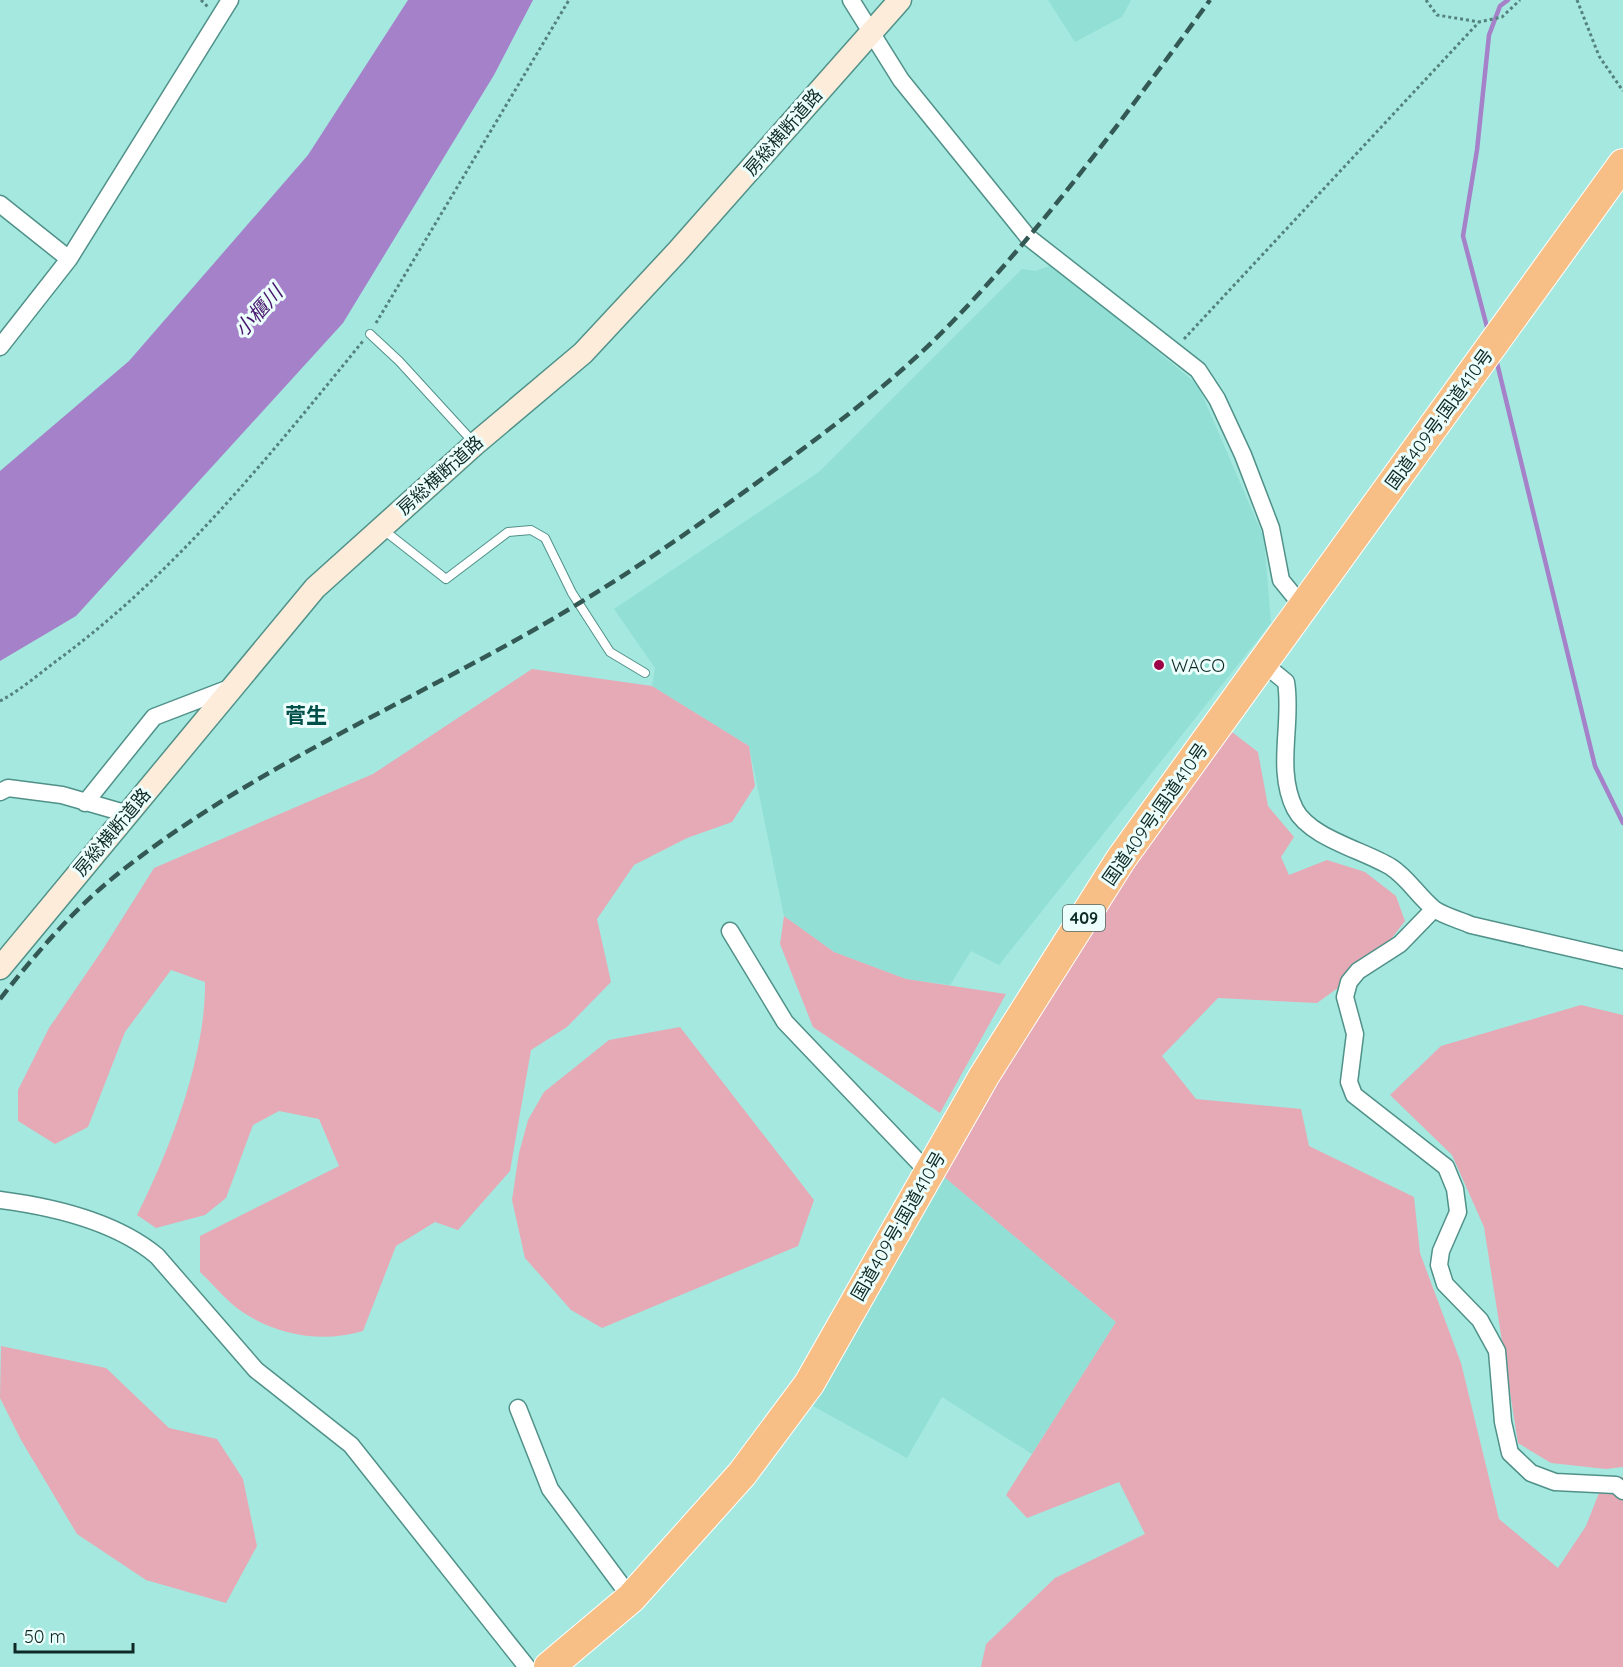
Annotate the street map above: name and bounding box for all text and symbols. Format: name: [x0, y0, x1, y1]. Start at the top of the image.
street label: 房総横断道路: [739, 84, 827, 180]
water label: 小櫃川: [229, 279, 289, 342]
street label: 国道409号;国道410号: [1380, 344, 1498, 494]
street label: 房総横断道路: [392, 430, 488, 520]
place label: WACO: [1171, 654, 1225, 677]
marker: WACO: [1152, 658, 1166, 672]
district label: 菅生: [285, 702, 327, 728]
street label: 国道409号;国道410号: [1097, 738, 1213, 890]
street label: 房総横断道路: [68, 783, 156, 881]
road number: 409: [1063, 905, 1105, 931]
street label: 国道409号;国道410号: [846, 1147, 950, 1305]
scale bar: [15, 1616, 134, 1654]
text: 50 m: [24, 1625, 66, 1648]

